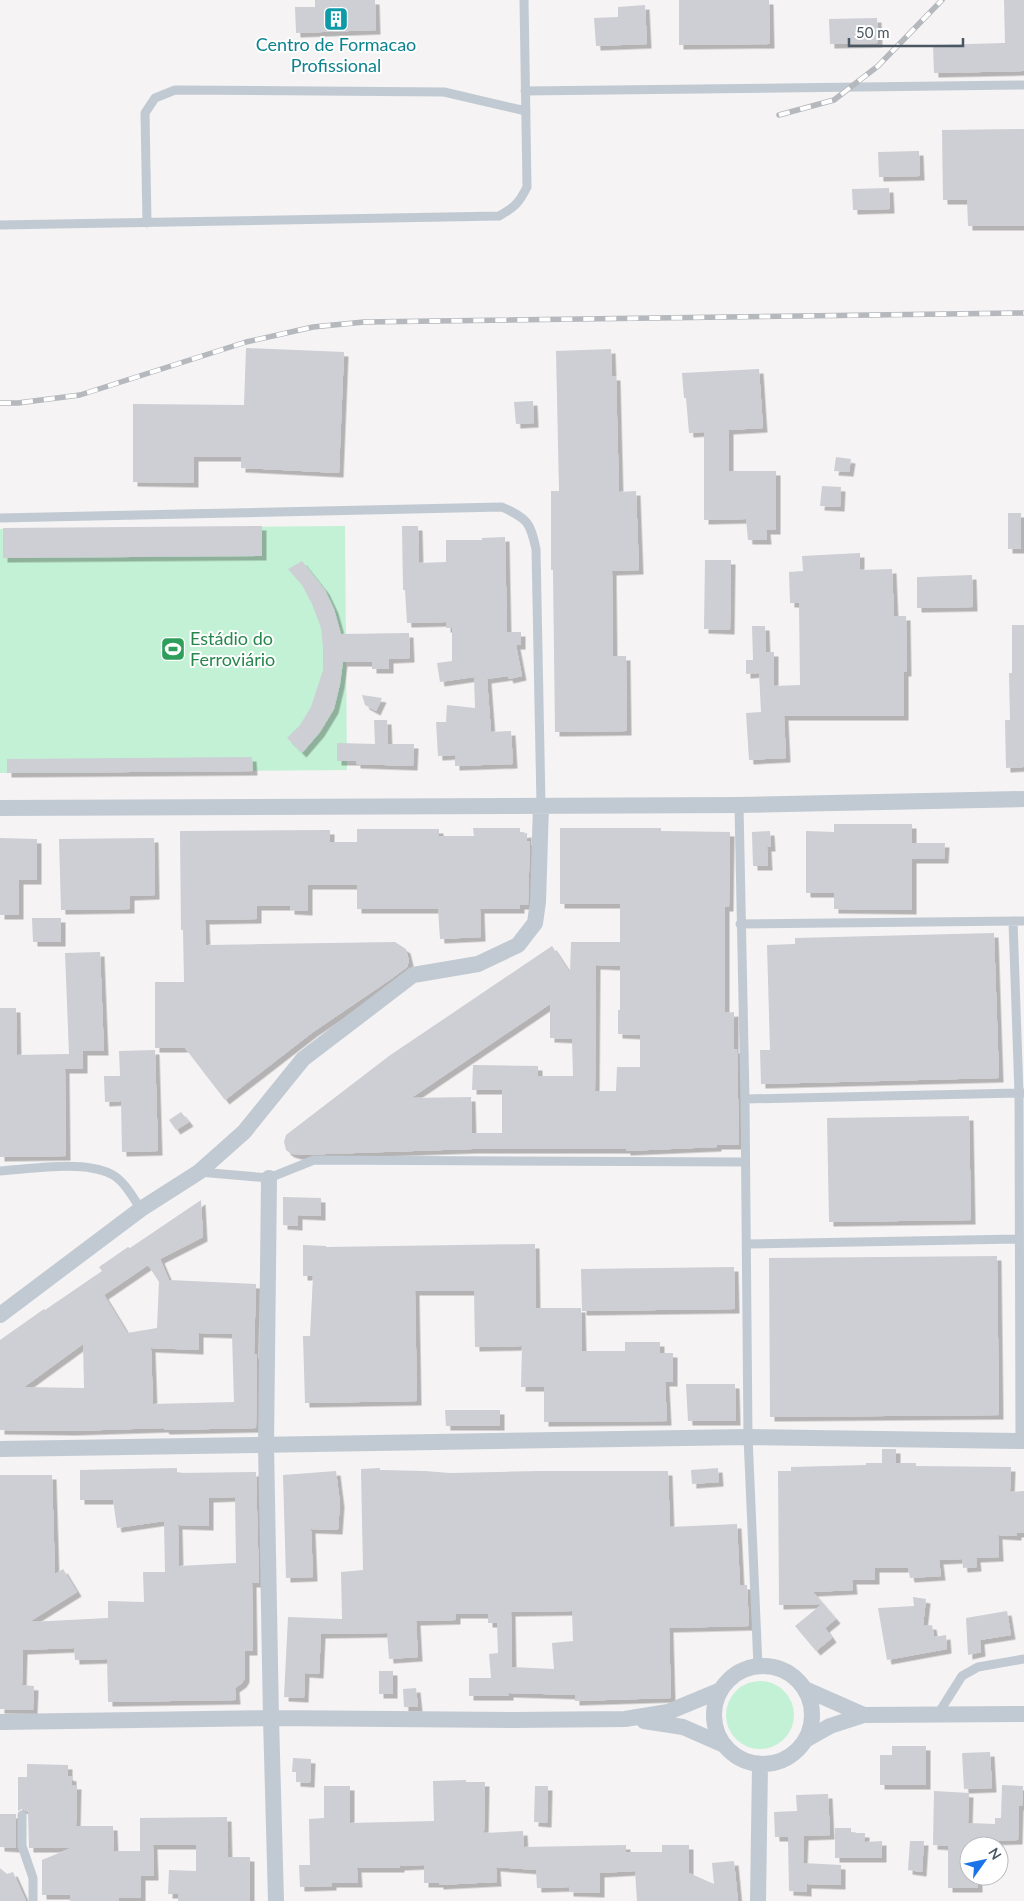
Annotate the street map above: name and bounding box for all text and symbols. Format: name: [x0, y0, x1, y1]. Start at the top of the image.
building icon: Centro de Formacao Profissional: [323, 6, 349, 32]
scale bar: [849, 15, 963, 47]
text: 50 m: [856, 23, 890, 41]
place label: Centro de Formacao Profissional: [256, 33, 416, 76]
place label: Estádio do Ferroviário: [190, 627, 275, 670]
sports icon: Estádio do Ferroviário: [160, 636, 186, 662]
north arrow: [959, 1836, 1009, 1886]
text: N: [985, 1844, 1005, 1863]

